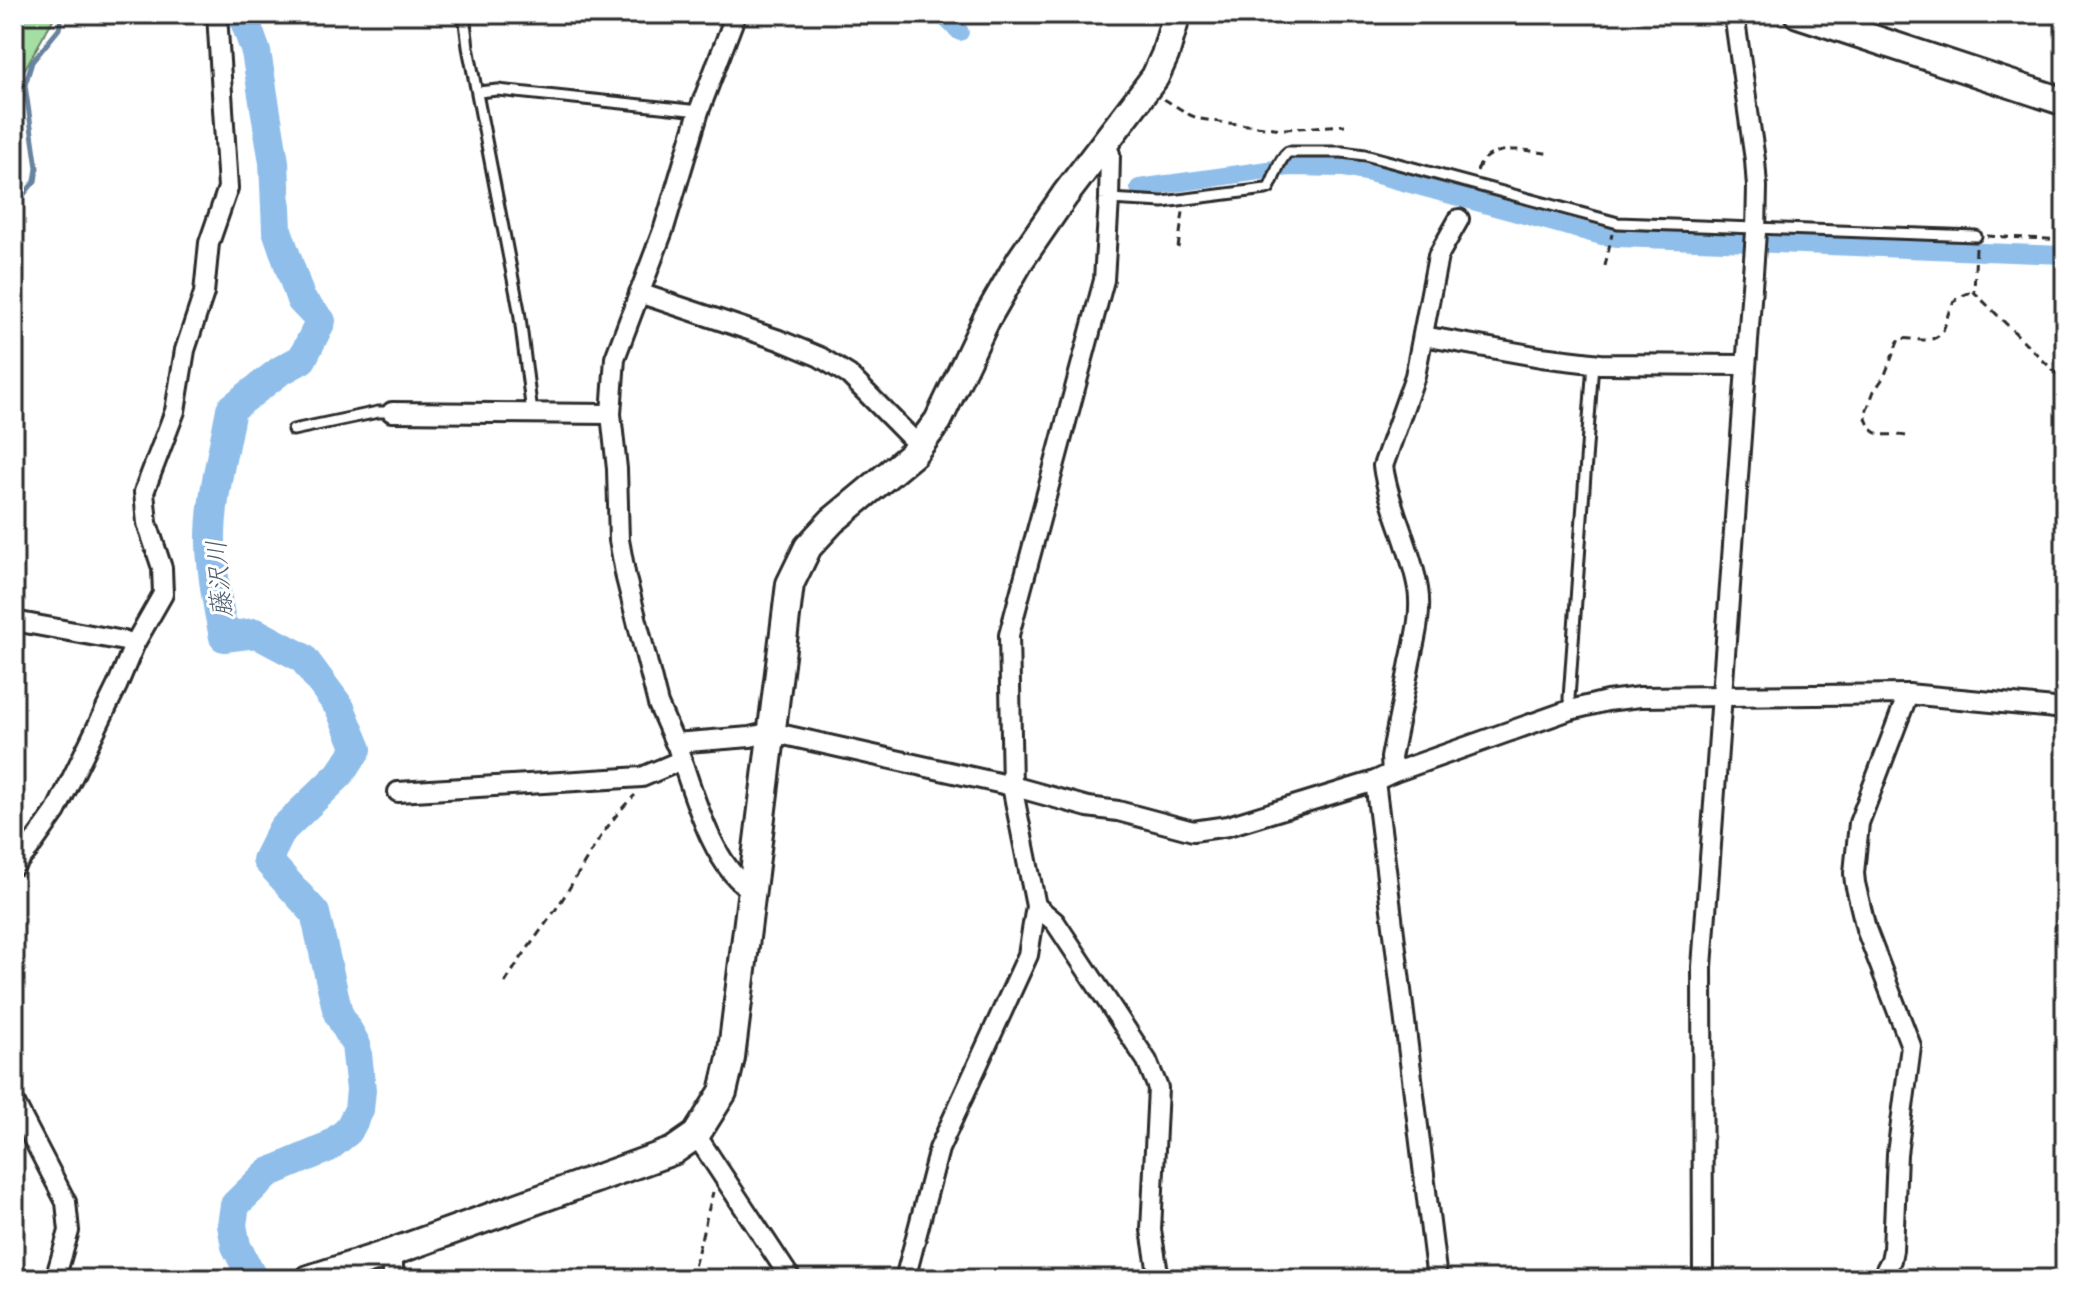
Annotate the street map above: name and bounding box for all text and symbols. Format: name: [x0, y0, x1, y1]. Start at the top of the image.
water label: 藤沢川: [193, 538, 245, 620]

